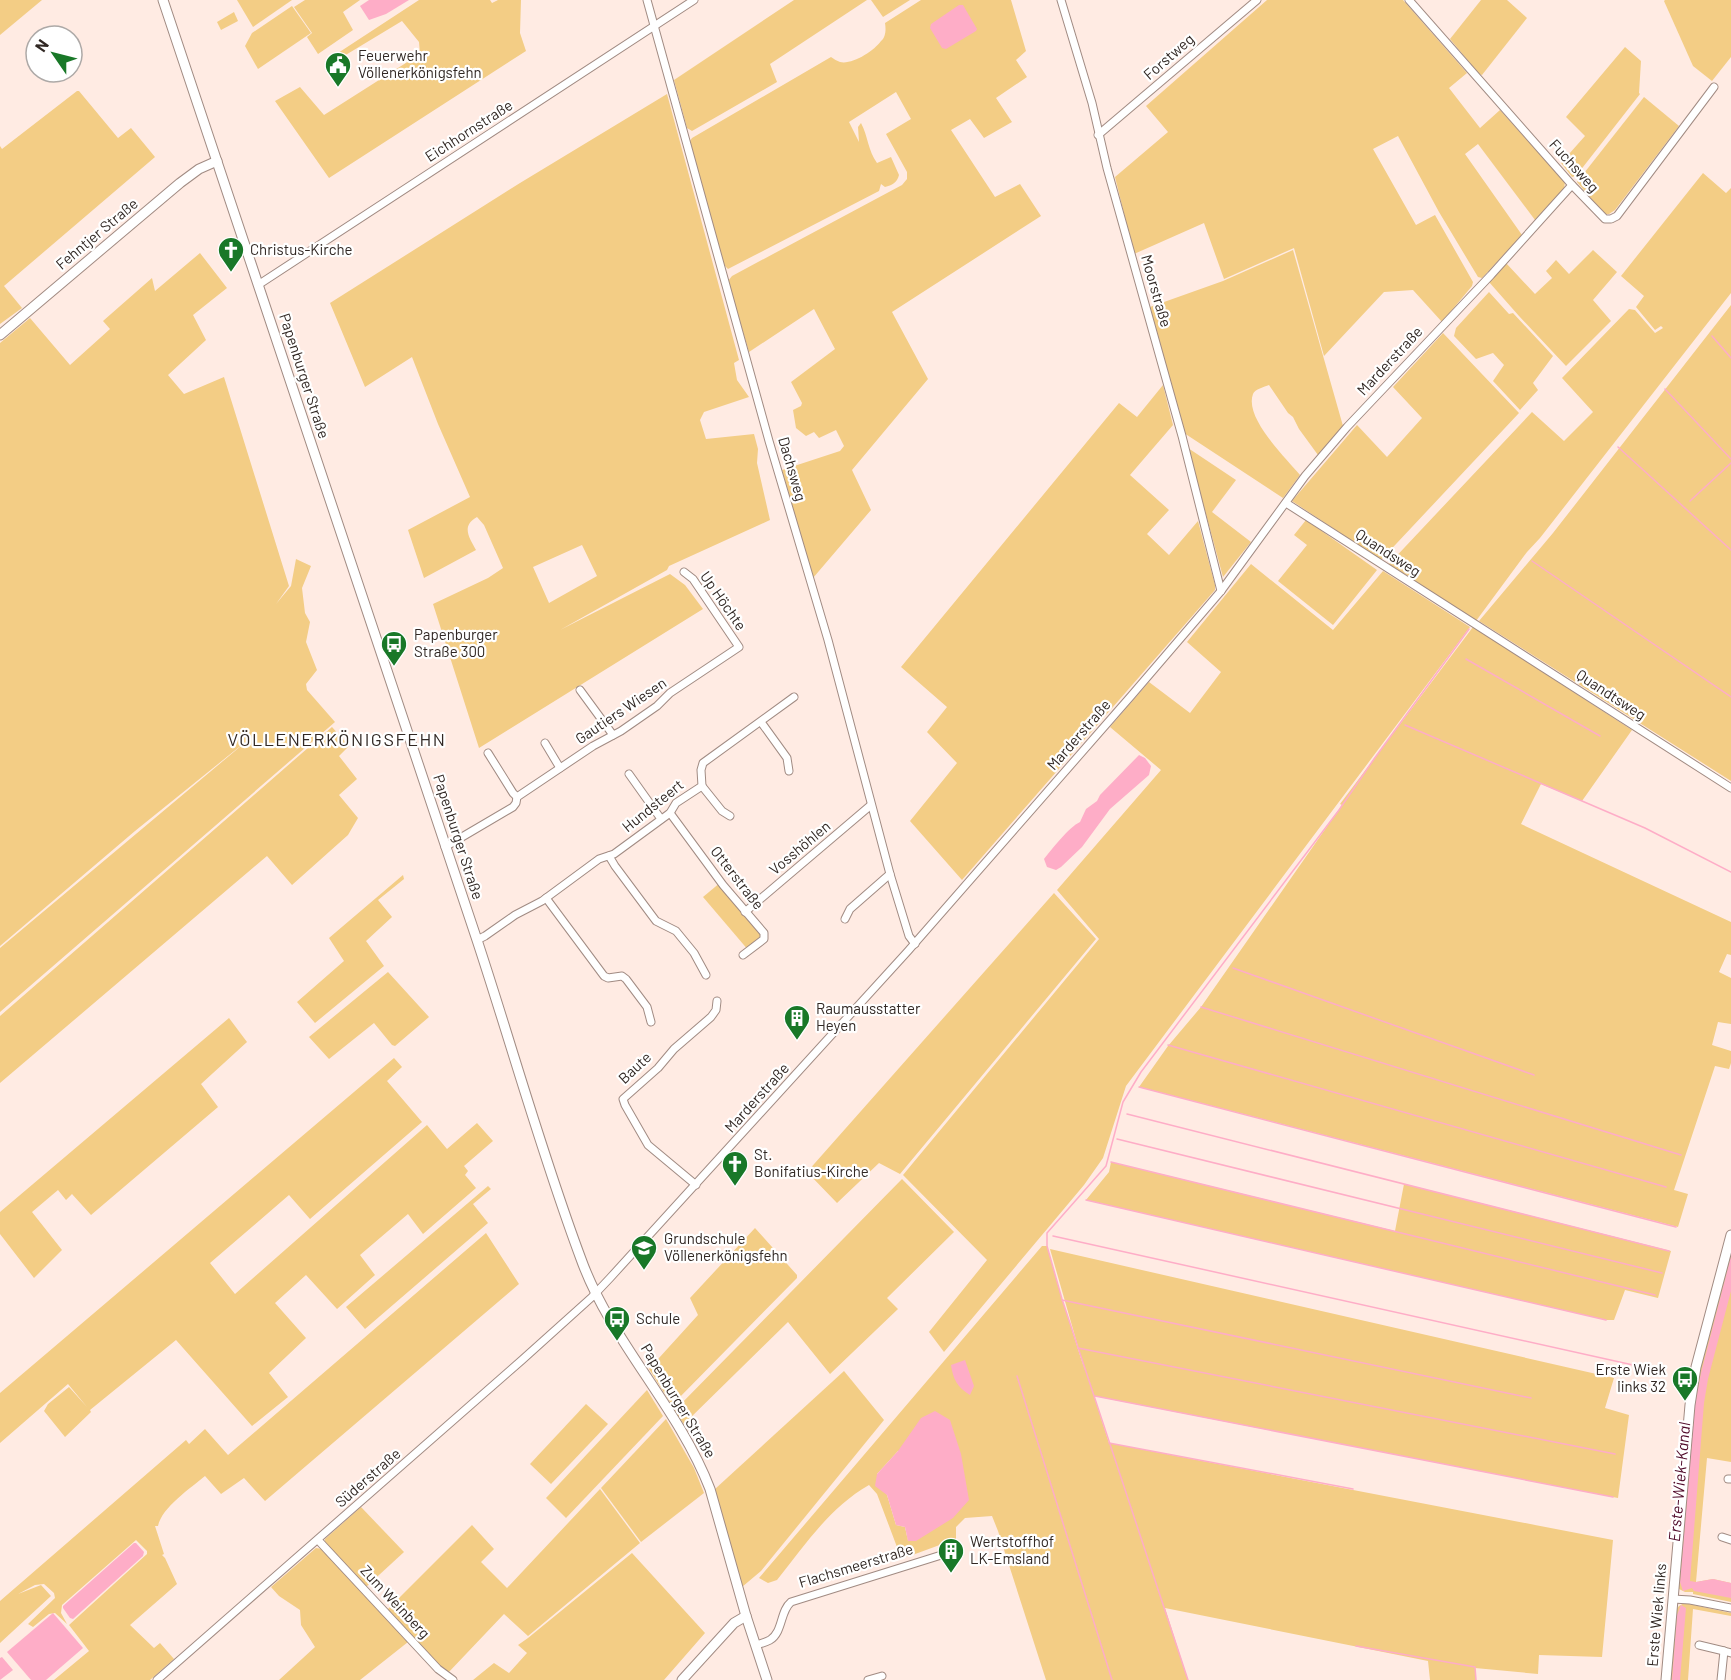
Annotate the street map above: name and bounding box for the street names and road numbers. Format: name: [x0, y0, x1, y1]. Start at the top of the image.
street label: Forstweg: [1140, 30, 1197, 83]
street label: Eichhornstraße: [421, 95, 516, 165]
street label: Fuchsweg: [1546, 135, 1603, 196]
street label: Fehntjer Straße: [52, 194, 141, 273]
street label: Moorstraße: [1138, 252, 1176, 329]
street label: Papenburger Straße: [276, 311, 334, 440]
street label: Marderstraße: [1353, 322, 1426, 398]
street label: Dachsweg: [775, 434, 811, 503]
street label: Quandsweg: [1353, 524, 1424, 580]
street label: Up Höchte: [697, 567, 751, 633]
street label: Quandtsweg: [1573, 665, 1650, 723]
street label: Gautiers Wiesen: [572, 673, 669, 747]
street label: Marderstraße: [1043, 695, 1114, 773]
street label: Papenburger Straße: [430, 772, 488, 901]
street label: Hundsteert: [618, 775, 687, 835]
street label: Vosshöhlen: [765, 817, 834, 878]
street label: Otterstraße: [707, 842, 768, 913]
street label: Baute: [614, 1048, 654, 1087]
street label: Marderstraße: [720, 1059, 792, 1136]
street label: Papenburger Straße: [638, 1340, 720, 1461]
street label: Süderstraße: [331, 1444, 404, 1510]
street label: Flachsmeerstraße: [796, 1539, 915, 1591]
street label: Zum Weinberg: [357, 1561, 434, 1642]
street label: Erste Wiek links: [1643, 1563, 1669, 1667]

